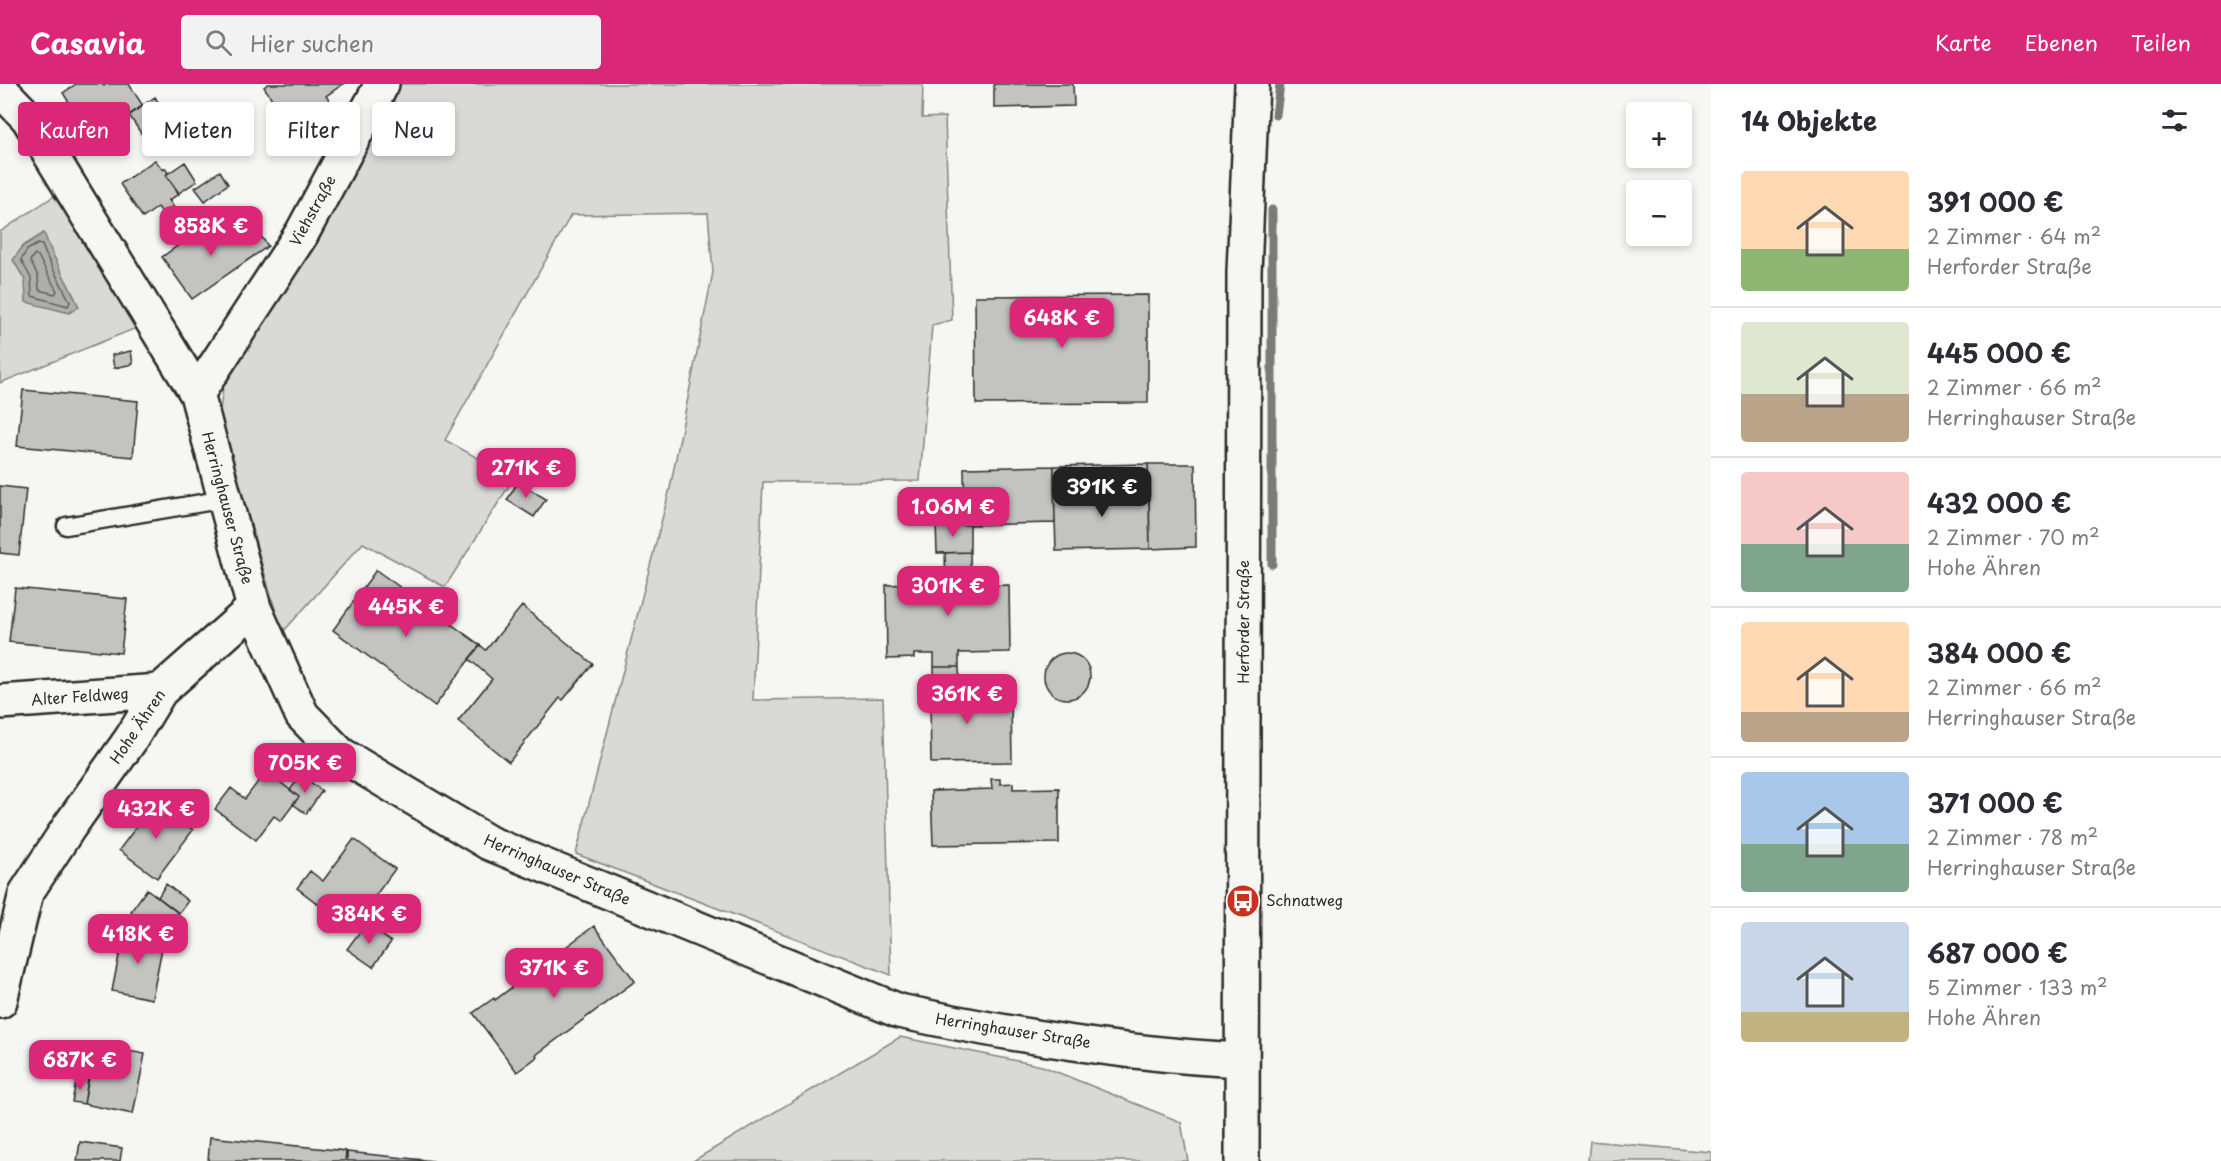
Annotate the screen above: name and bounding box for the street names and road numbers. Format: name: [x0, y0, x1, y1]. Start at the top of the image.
street label: Viehstraße: [283, 170, 341, 250]
street label: Herringhauser Straße: [197, 429, 260, 586]
street label: Herforder Straße: [1231, 560, 1254, 684]
street label: Alter Feldweg: [30, 681, 130, 710]
street label: Hohe Ähren: [103, 684, 170, 768]
street label: Herringhauser Straße: [481, 827, 634, 910]
street label: Herringhauser Straße: [934, 1006, 1093, 1053]

